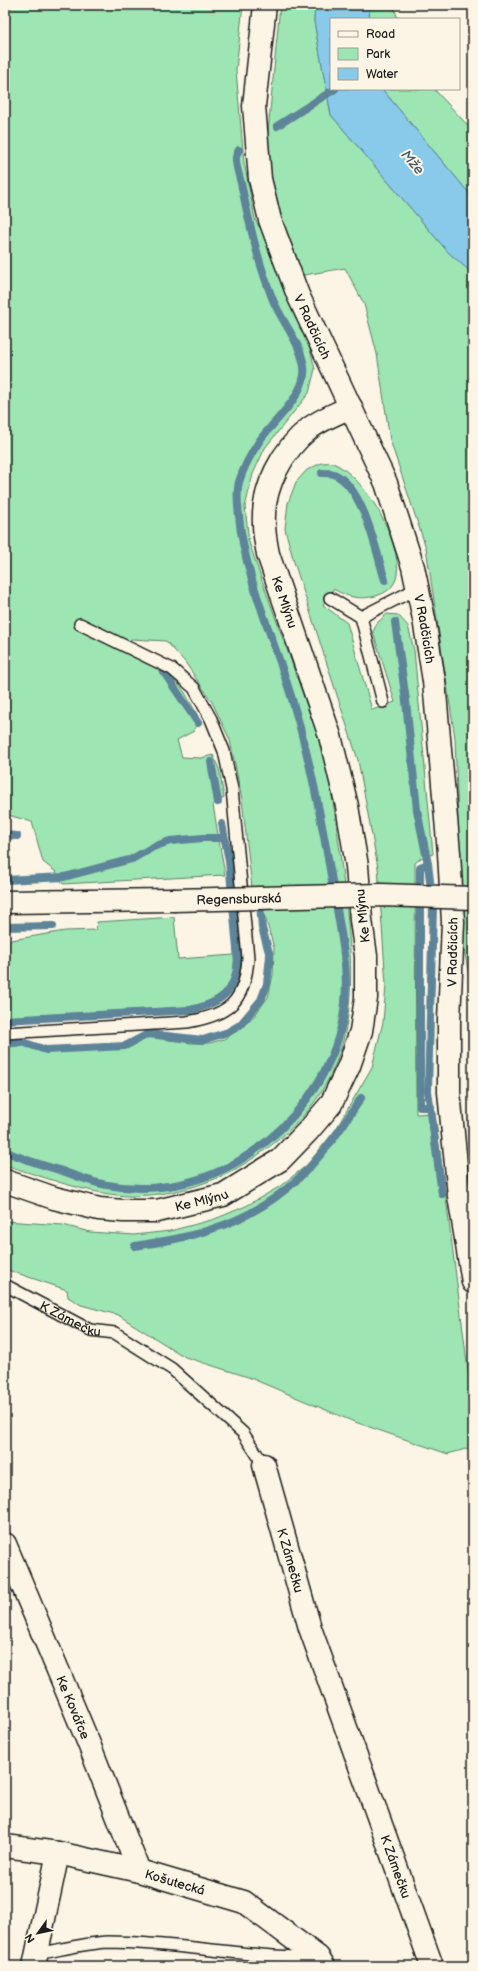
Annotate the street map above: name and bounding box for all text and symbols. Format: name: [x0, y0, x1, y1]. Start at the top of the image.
legend: [330, 18, 460, 90]
text: Road: [366, 27, 395, 42]
text: Park: [366, 47, 390, 62]
text: Water: [366, 67, 398, 82]
water label: Mže: [398, 147, 428, 178]
street label: V Radčicích: [290, 292, 334, 362]
street label: Ke Mlýnu: [268, 574, 300, 630]
street label: V Radčicích: [410, 593, 438, 665]
street label: Ke Mlýnu: [352, 888, 374, 944]
street label: Regensburská: [196, 890, 282, 908]
street label: V Radčicích: [444, 917, 462, 987]
street label: Ke Mlýnu: [174, 1187, 232, 1215]
street label: K Zámečku: [37, 1298, 102, 1340]
street label: K Zámečku: [273, 1526, 307, 1595]
street label: Ke Kovářce: [52, 1673, 93, 1742]
street label: K Zámečku: [376, 1833, 414, 1901]
street label: Košutecká: [143, 1866, 207, 1899]
north arrow: [18, 1913, 58, 1953]
text: N: [22, 1931, 38, 1945]

